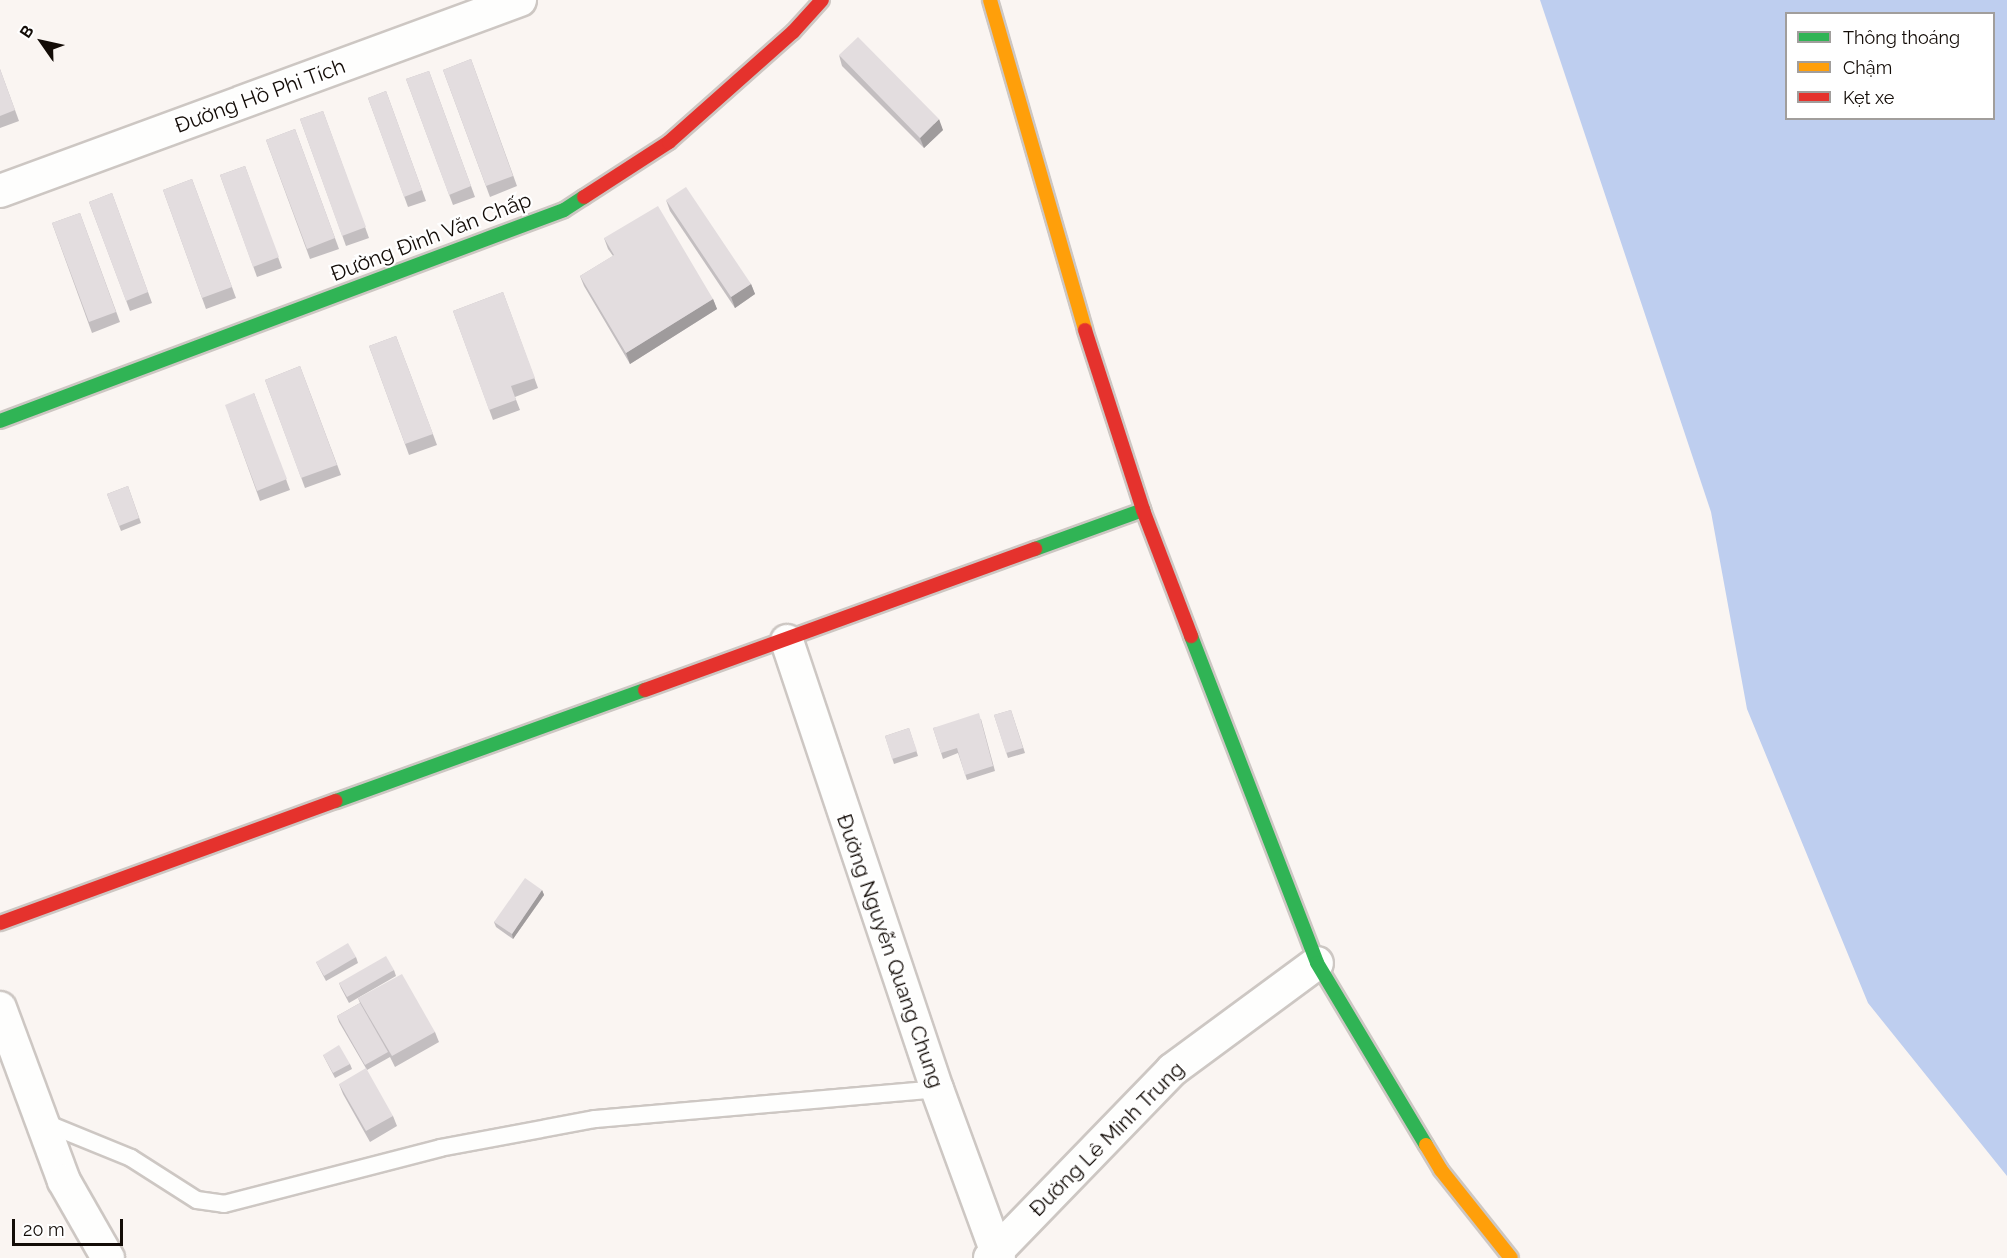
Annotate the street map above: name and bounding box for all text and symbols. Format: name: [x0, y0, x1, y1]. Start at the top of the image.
north arrow: [12, 12, 72, 72]
legend: [1785, 12, 1995, 120]
text: B: [16, 22, 38, 41]
text: Thông thoáng: [1843, 27, 1960, 48]
street label: Đường Hồ Phi Tích: [171, 53, 349, 139]
text: Chậm: [1843, 57, 1892, 78]
text: Kẹt xe: [1843, 87, 1894, 108]
street label: Đường Đình Văn Chấp: [327, 187, 535, 287]
street label: Đường Nguyễn Quang Chung: [831, 811, 949, 1091]
street label: Đường Lê Minh Trung: [1024, 1056, 1190, 1222]
scale bar: [15, 1207, 126, 1245]
text: 20 m: [23, 1219, 65, 1240]

